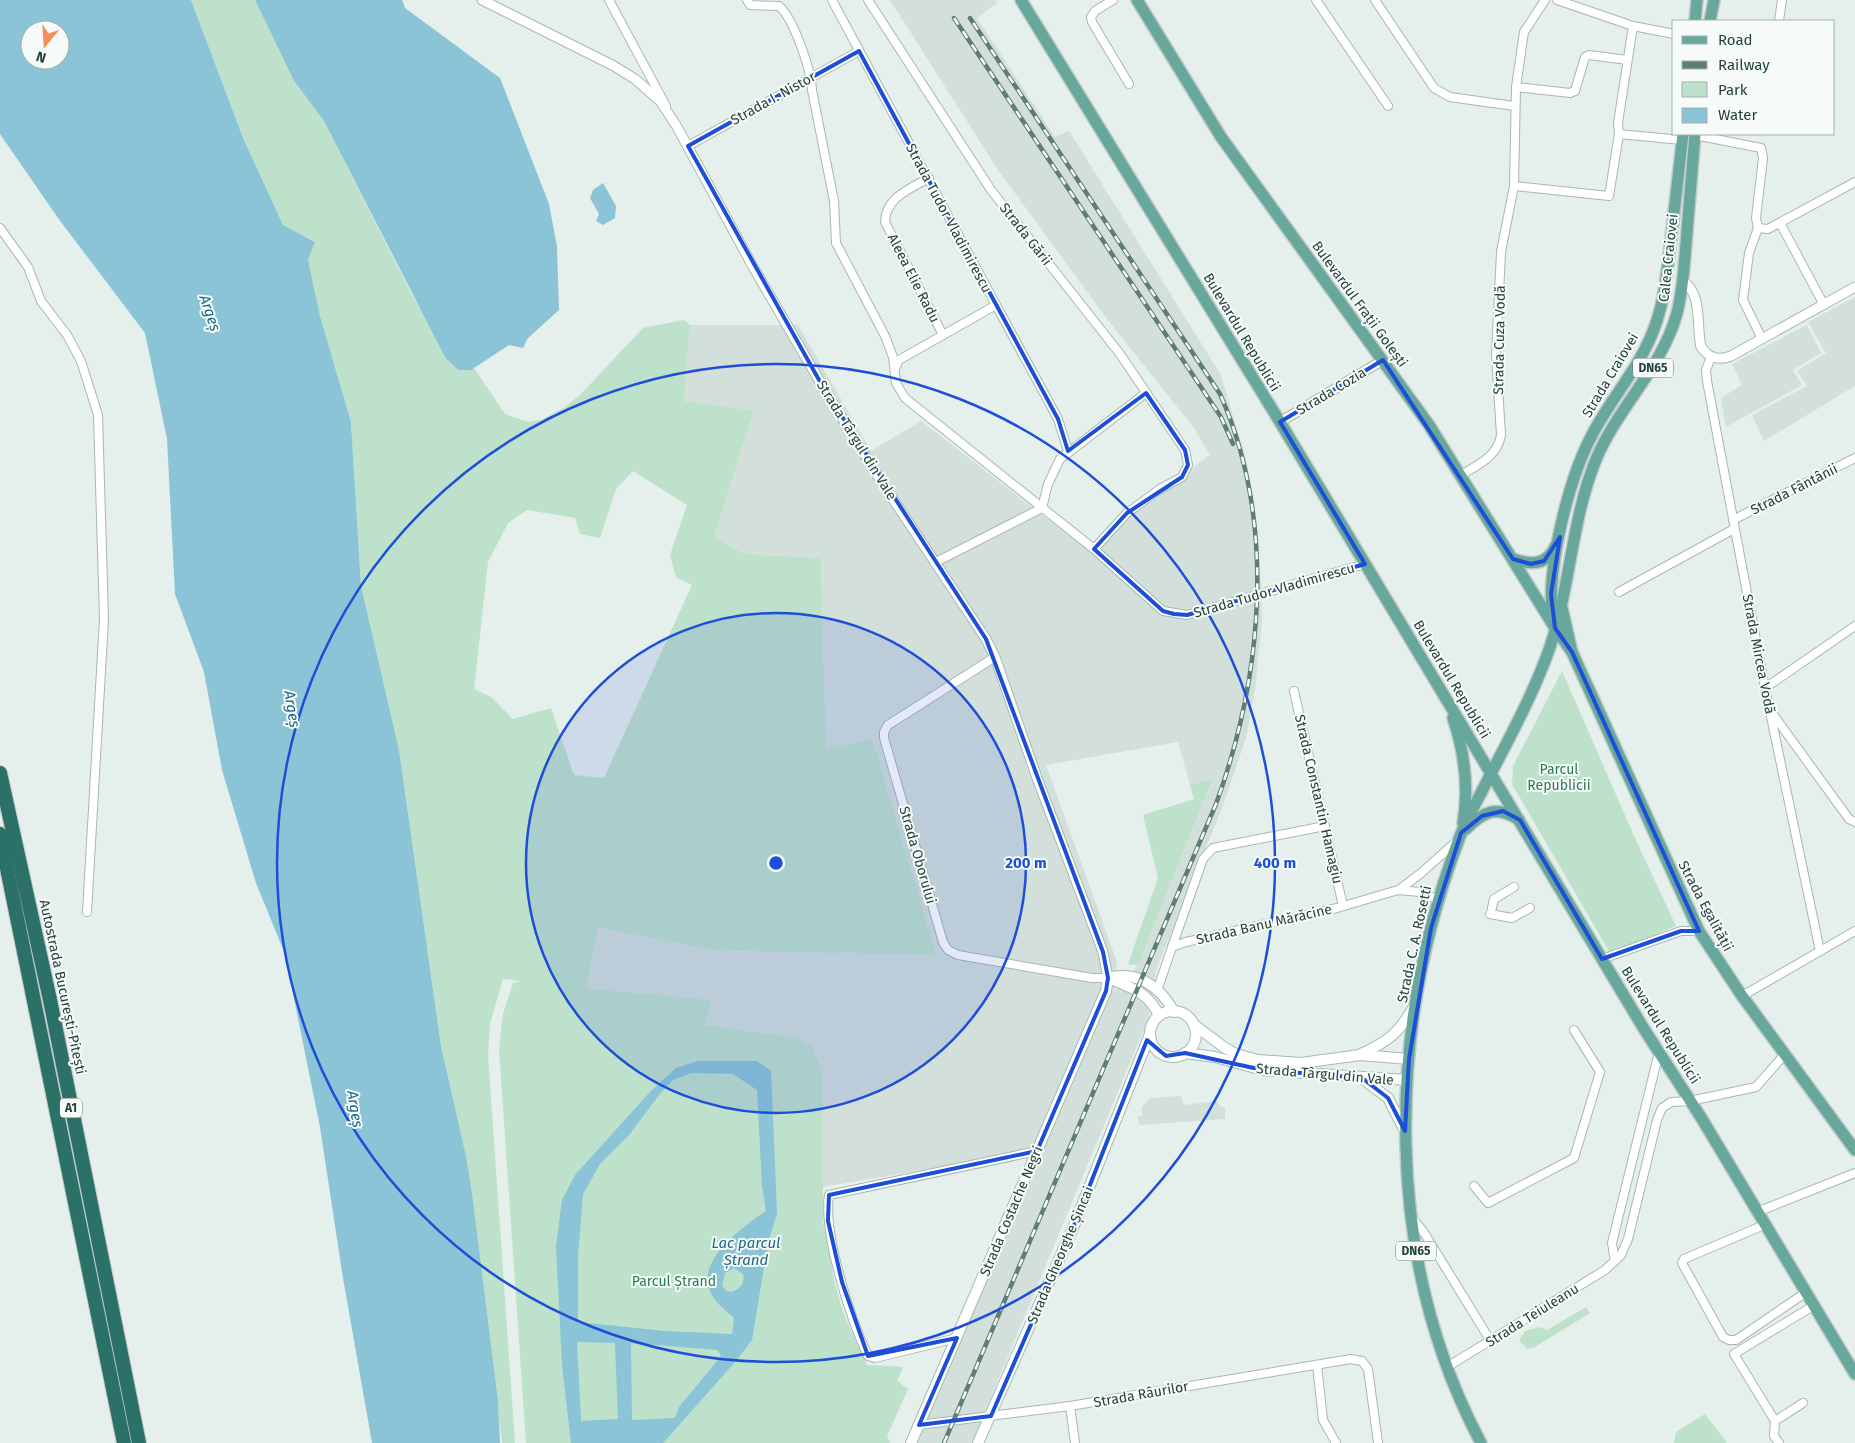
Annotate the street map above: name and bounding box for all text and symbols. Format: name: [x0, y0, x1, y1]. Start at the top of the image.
north arrow: [20, 20, 70, 70]
legend: [1672, 20, 1835, 135]
text: Road: [1718, 31, 1753, 49]
text: N: [34, 47, 48, 66]
text: Railway: [1718, 56, 1770, 74]
street label: Strada I. Nistor: [728, 68, 819, 129]
text: Park: [1718, 81, 1748, 99]
text: Water: [1718, 106, 1757, 124]
street label: Strada Tudor Vladimirescu: [902, 141, 995, 296]
street label: Strada Gării: [996, 200, 1055, 269]
street label: Calea Craiovei: [1655, 213, 1682, 303]
street label: Aleea Elie Radu: [884, 231, 943, 326]
street label: Bulevardul Frații Golești: [1307, 238, 1411, 371]
street label: Bulevardul Republicii: [1199, 270, 1284, 395]
street label: Strada Cuza Vodă: [1490, 285, 1509, 395]
water label: Argeș: [195, 292, 225, 334]
street label: Strada Craiovei: [1579, 330, 1642, 421]
road number: DN65: [1633, 358, 1673, 378]
street label: Strada Cozia: [1293, 364, 1369, 419]
street label: Strada Târgul din Vale: [813, 377, 900, 503]
street label: Strada Fântânii: [1748, 460, 1841, 519]
street label: Strada Tudor Vladimirescu: [1192, 559, 1357, 622]
street label: Strada Mircea Vodă: [1739, 593, 1778, 715]
street label: Bulevardul Republicii: [1409, 617, 1494, 742]
water label: Argeș: [280, 688, 304, 729]
street label: Strada Constantin Hamagiu: [1291, 713, 1346, 885]
park label: Parcul Republicii: [1527, 761, 1591, 794]
street label: Strada Oborului: [895, 804, 940, 906]
centre of rings: [767, 854, 785, 872]
text: 200 m: [1005, 854, 1047, 872]
text: 400 m: [1254, 854, 1296, 872]
street label: Strada Egalității: [1674, 858, 1737, 955]
street label: Strada C. A. Rosetti: [1394, 884, 1435, 1004]
street label: Autostrada București-Pitești: [35, 898, 89, 1076]
street label: Strada Banu Mărăcine: [1195, 901, 1334, 948]
street label: Bulevardul Republicii: [1618, 963, 1704, 1087]
street label: Strada Târgul din Vale: [1255, 1060, 1394, 1089]
water label: Argeș: [343, 1088, 367, 1129]
road number: A1: [60, 1098, 82, 1118]
street label: Strada Costache Negri: [976, 1144, 1047, 1279]
street label: Strada Gheorghe Șincai: [1024, 1184, 1098, 1327]
water label: Lac parcul Ștrand: [712, 1234, 780, 1269]
road number: DN65: [1396, 1242, 1436, 1260]
park label: Parcul Ștrand: [632, 1273, 716, 1291]
street label: Strada Teiuleanu: [1483, 1280, 1582, 1351]
street label: Strada Râurilor: [1092, 1378, 1190, 1411]

